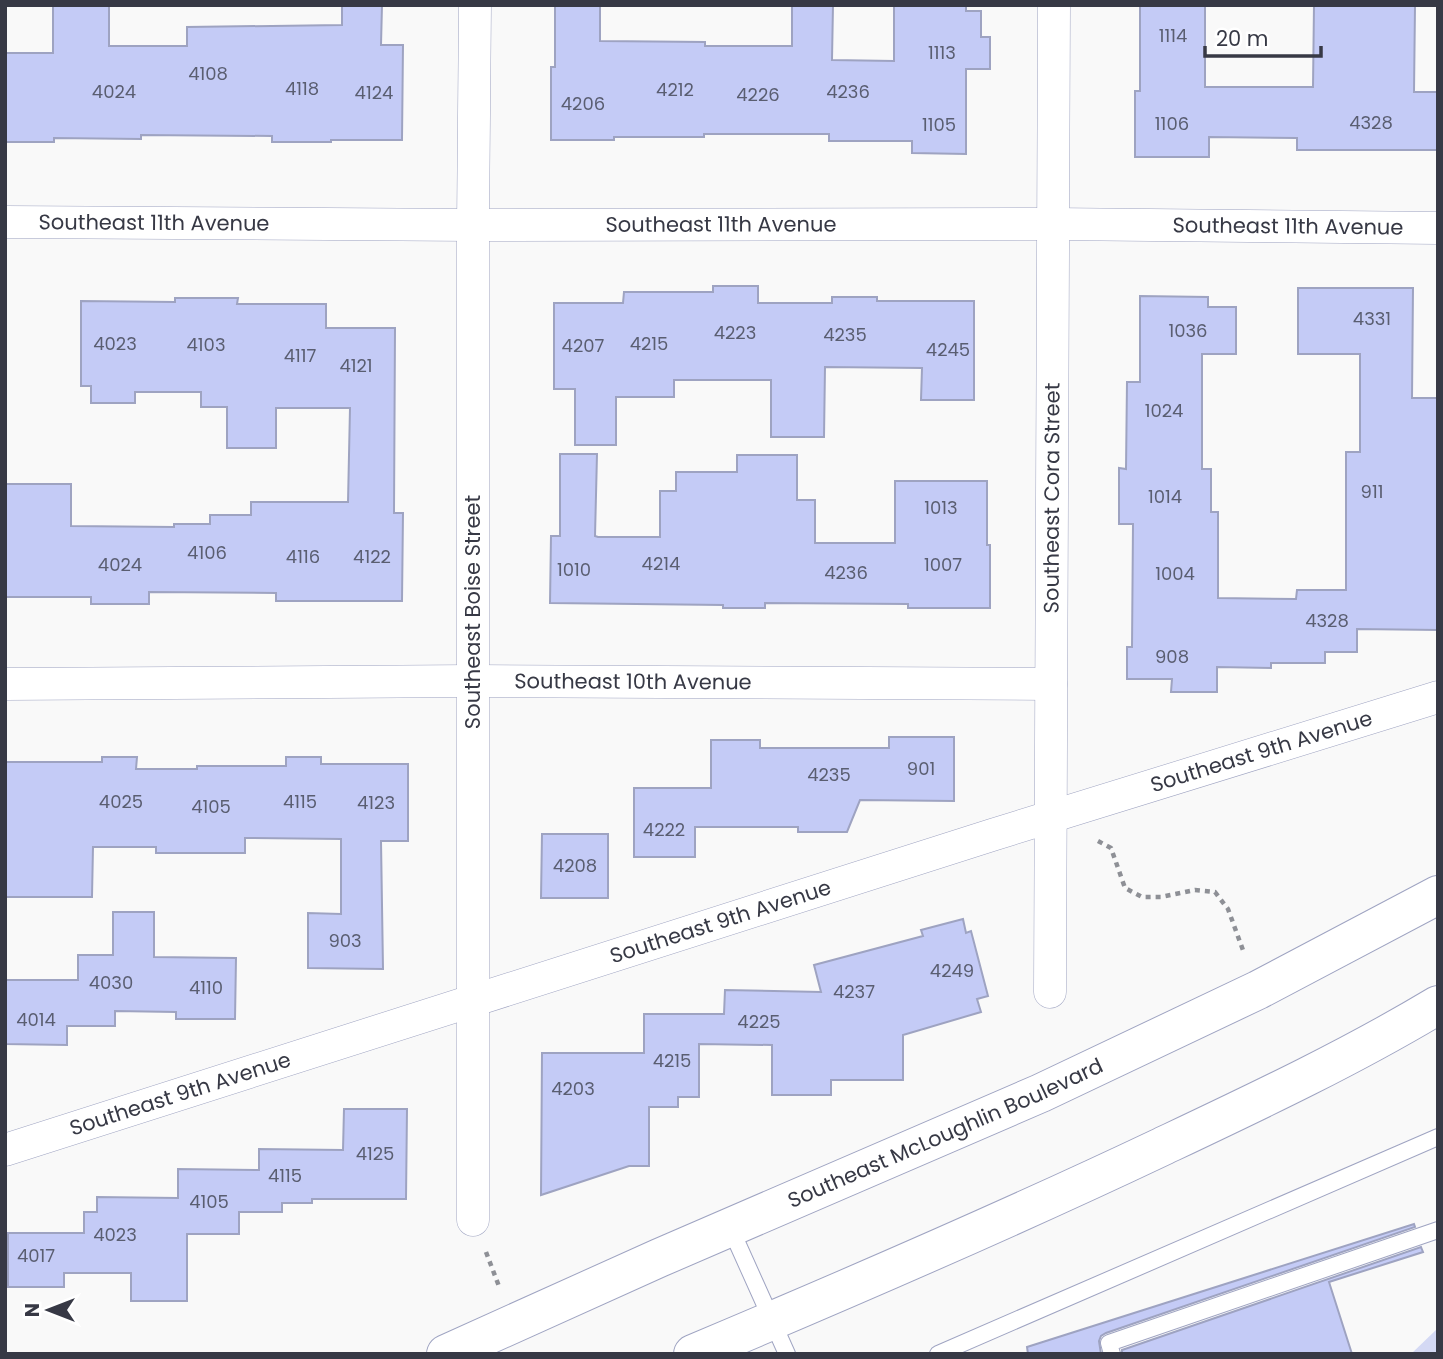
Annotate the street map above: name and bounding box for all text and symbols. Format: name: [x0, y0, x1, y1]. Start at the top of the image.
scale bar: [1205, 14, 1320, 58]
house number: 1114: [1159, 23, 1187, 48]
text: 20 m: [1216, 24, 1269, 53]
house number: 1113: [928, 40, 956, 65]
house number: 4108: [188, 61, 228, 86]
house number: 4118: [285, 76, 319, 101]
house number: 4212: [656, 77, 694, 102]
house number: 4024: [92, 79, 136, 104]
house number: 4236: [826, 79, 870, 104]
house number: 4124: [355, 80, 393, 105]
house number: 4226: [736, 82, 780, 107]
house number: 4206: [561, 91, 605, 116]
house number: 4328: [1349, 110, 1393, 135]
house number: 1106: [1155, 111, 1189, 136]
house number: 1105: [922, 112, 956, 137]
street label: Southeast 11th Avenue: [38, 207, 270, 238]
street label: Southeast 11th Avenue: [606, 209, 836, 239]
street label: Southeast 11th Avenue: [1172, 210, 1404, 242]
house number: 4331: [1353, 306, 1391, 331]
house number: 1036: [1168, 318, 1208, 343]
house number: 4223: [714, 320, 756, 345]
house number: 4235: [823, 322, 867, 347]
house number: 4023: [93, 331, 137, 356]
house number: 4215: [630, 331, 668, 356]
house number: 4103: [187, 332, 226, 357]
house number: 4207: [562, 333, 605, 358]
house number: 4245: [926, 337, 970, 362]
house number: 4117: [284, 343, 317, 368]
house number: 4121: [339, 353, 373, 378]
street label: Southeast Cora Street: [1037, 383, 1066, 613]
house number: 1024: [1145, 398, 1183, 423]
house number: 911: [1361, 479, 1383, 504]
house number: 1014: [1148, 484, 1182, 509]
street label: Southeast Boise Street: [458, 495, 487, 729]
house number: 1013: [924, 495, 958, 520]
house number: 4106: [187, 540, 227, 565]
house number: 4116: [286, 544, 320, 569]
house number: 4122: [353, 544, 391, 569]
house number: 4214: [642, 551, 680, 576]
house number: 4024: [98, 552, 142, 577]
house number: 1007: [924, 552, 962, 577]
house number: 1010: [557, 557, 591, 582]
house number: 4236: [824, 560, 868, 585]
house number: 1004: [1155, 561, 1195, 586]
house number: 4328: [1305, 608, 1349, 633]
house number: 908: [1155, 644, 1189, 669]
street label: Southeast 10th Avenue: [514, 666, 752, 696]
street label: Southeast 9th Avenue: [1147, 703, 1376, 799]
house number: 901: [907, 756, 935, 781]
house number: 4235: [807, 762, 851, 787]
house number: 4025: [99, 789, 143, 814]
house number: 4115: [283, 789, 317, 814]
house number: 4123: [357, 790, 395, 815]
house number: 4105: [191, 794, 231, 819]
house number: 4222: [643, 817, 685, 842]
house number: 4208: [553, 853, 597, 878]
street label: Southeast 9th Avenue: [606, 872, 835, 970]
house number: 903: [328, 928, 362, 953]
house number: 4249: [930, 958, 974, 983]
house number: 4030: [89, 970, 133, 995]
house number: 4110: [189, 975, 223, 1000]
house number: 4237: [833, 979, 875, 1004]
house number: 4014: [16, 1007, 56, 1032]
house number: 4225: [737, 1009, 781, 1034]
street label: Southeast 9th Avenue: [66, 1045, 294, 1142]
house number: 4215: [653, 1048, 691, 1073]
street label: Southeast McLoughlin Boulevard: [783, 1051, 1108, 1215]
house number: 4203: [551, 1076, 595, 1101]
house number: 4125: [356, 1141, 394, 1166]
house number: 4115: [268, 1163, 302, 1188]
house number: 4105: [189, 1189, 229, 1214]
house number: 4023: [93, 1222, 137, 1247]
house number: 4017: [17, 1243, 55, 1268]
north arrow: [14, 1275, 84, 1345]
text: N: [19, 1303, 46, 1317]

